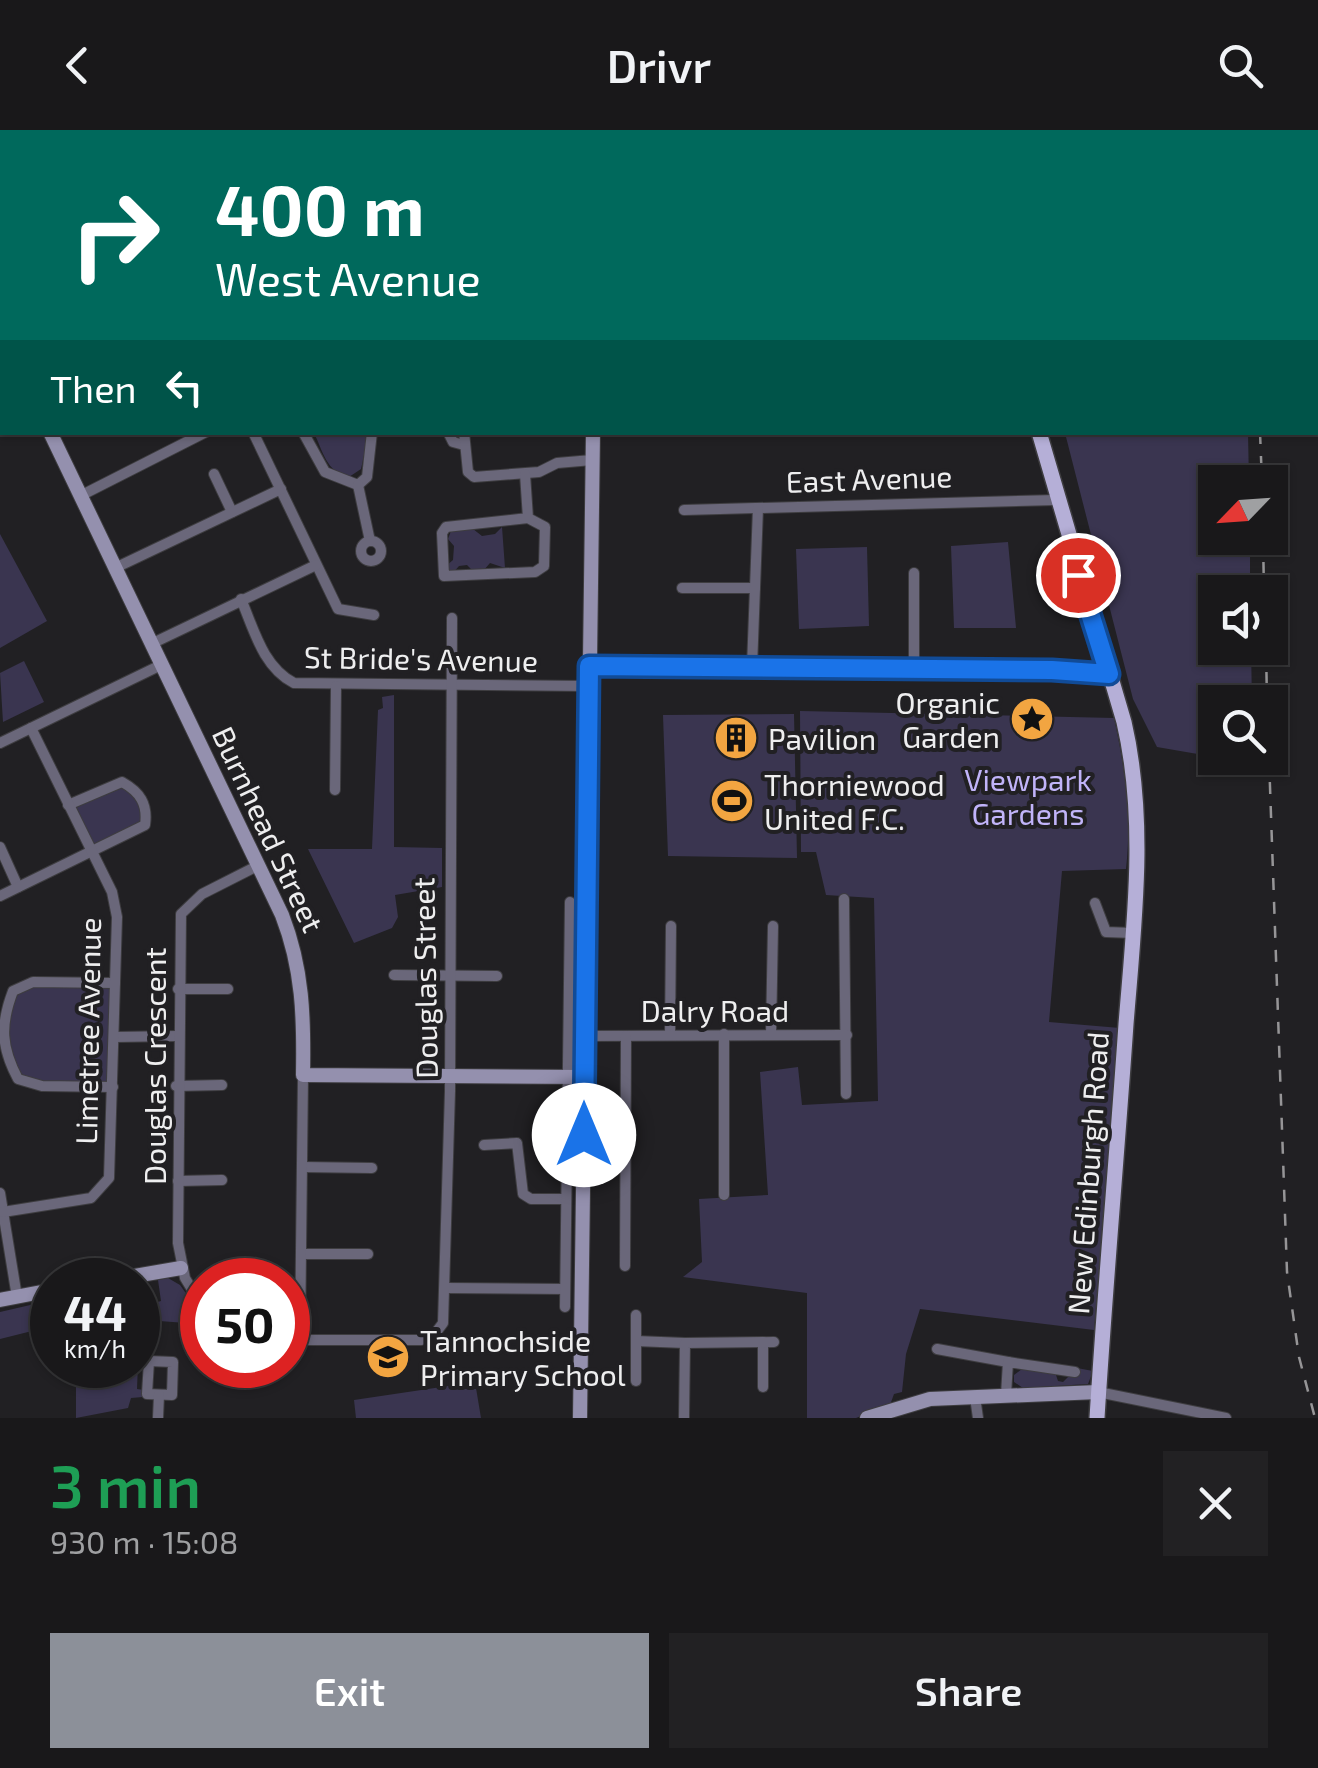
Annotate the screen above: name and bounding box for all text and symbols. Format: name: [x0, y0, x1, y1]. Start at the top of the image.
icon: back: [50, 38, 105, 93]
text: Drivr: [607, 38, 711, 92]
icon: search: [1213, 38, 1268, 93]
text: 400 m: [215, 166, 425, 250]
icon: right: [50, 170, 180, 300]
text: West Avenue: [215, 251, 481, 305]
icon: left: [157, 360, 212, 415]
text: Then: [50, 365, 137, 411]
street label: East Avenue: [785, 457, 953, 499]
north arrow: [1198, 465, 1288, 555]
map controls: [1198, 465, 1288, 775]
pin: [1036, 533, 1121, 618]
icon: arrive: [1051, 548, 1106, 603]
button: sound: [1198, 575, 1288, 665]
street label: St Bride's Avenue: [304, 638, 538, 678]
place label: Organic Garden: [895, 684, 1000, 754]
button: search: [1198, 685, 1288, 775]
place icon: Organic Garden: [1009, 696, 1055, 742]
building icon: Pavilion: [713, 715, 759, 761]
place label: Pavilion: [768, 720, 876, 756]
street label: Burnhead Street: [206, 721, 332, 937]
park label: Viewpark Gardens: [964, 761, 1092, 831]
place label: Thorniewood United F.C.: [764, 766, 945, 836]
sports icon: Thorniewood United F.C.: [709, 778, 755, 824]
street label: Douglas Street: [404, 877, 444, 1079]
street label: Limetree Avenue: [67, 917, 107, 1145]
street label: Douglas Crescent: [136, 947, 172, 1185]
street label: Dalry Road: [641, 992, 789, 1028]
street label: New Edinburgh Road: [1059, 1031, 1115, 1315]
position arrow: [532, 1083, 636, 1187]
speed limit sign: 50: [180, 1258, 310, 1388]
text: 44: [63, 1281, 127, 1341]
place label: Tannochside Primary School: [420, 1322, 626, 1392]
text: km/h: [64, 1333, 126, 1363]
school or university icon: Tannochside Primary School: [365, 1334, 411, 1380]
text: 3 min: [50, 1448, 201, 1520]
button: close: [1163, 1451, 1268, 1556]
text: 930 m · 15:08: [50, 1522, 239, 1560]
button: Exit: [50, 1633, 649, 1748]
button: Share: [669, 1633, 1268, 1748]

